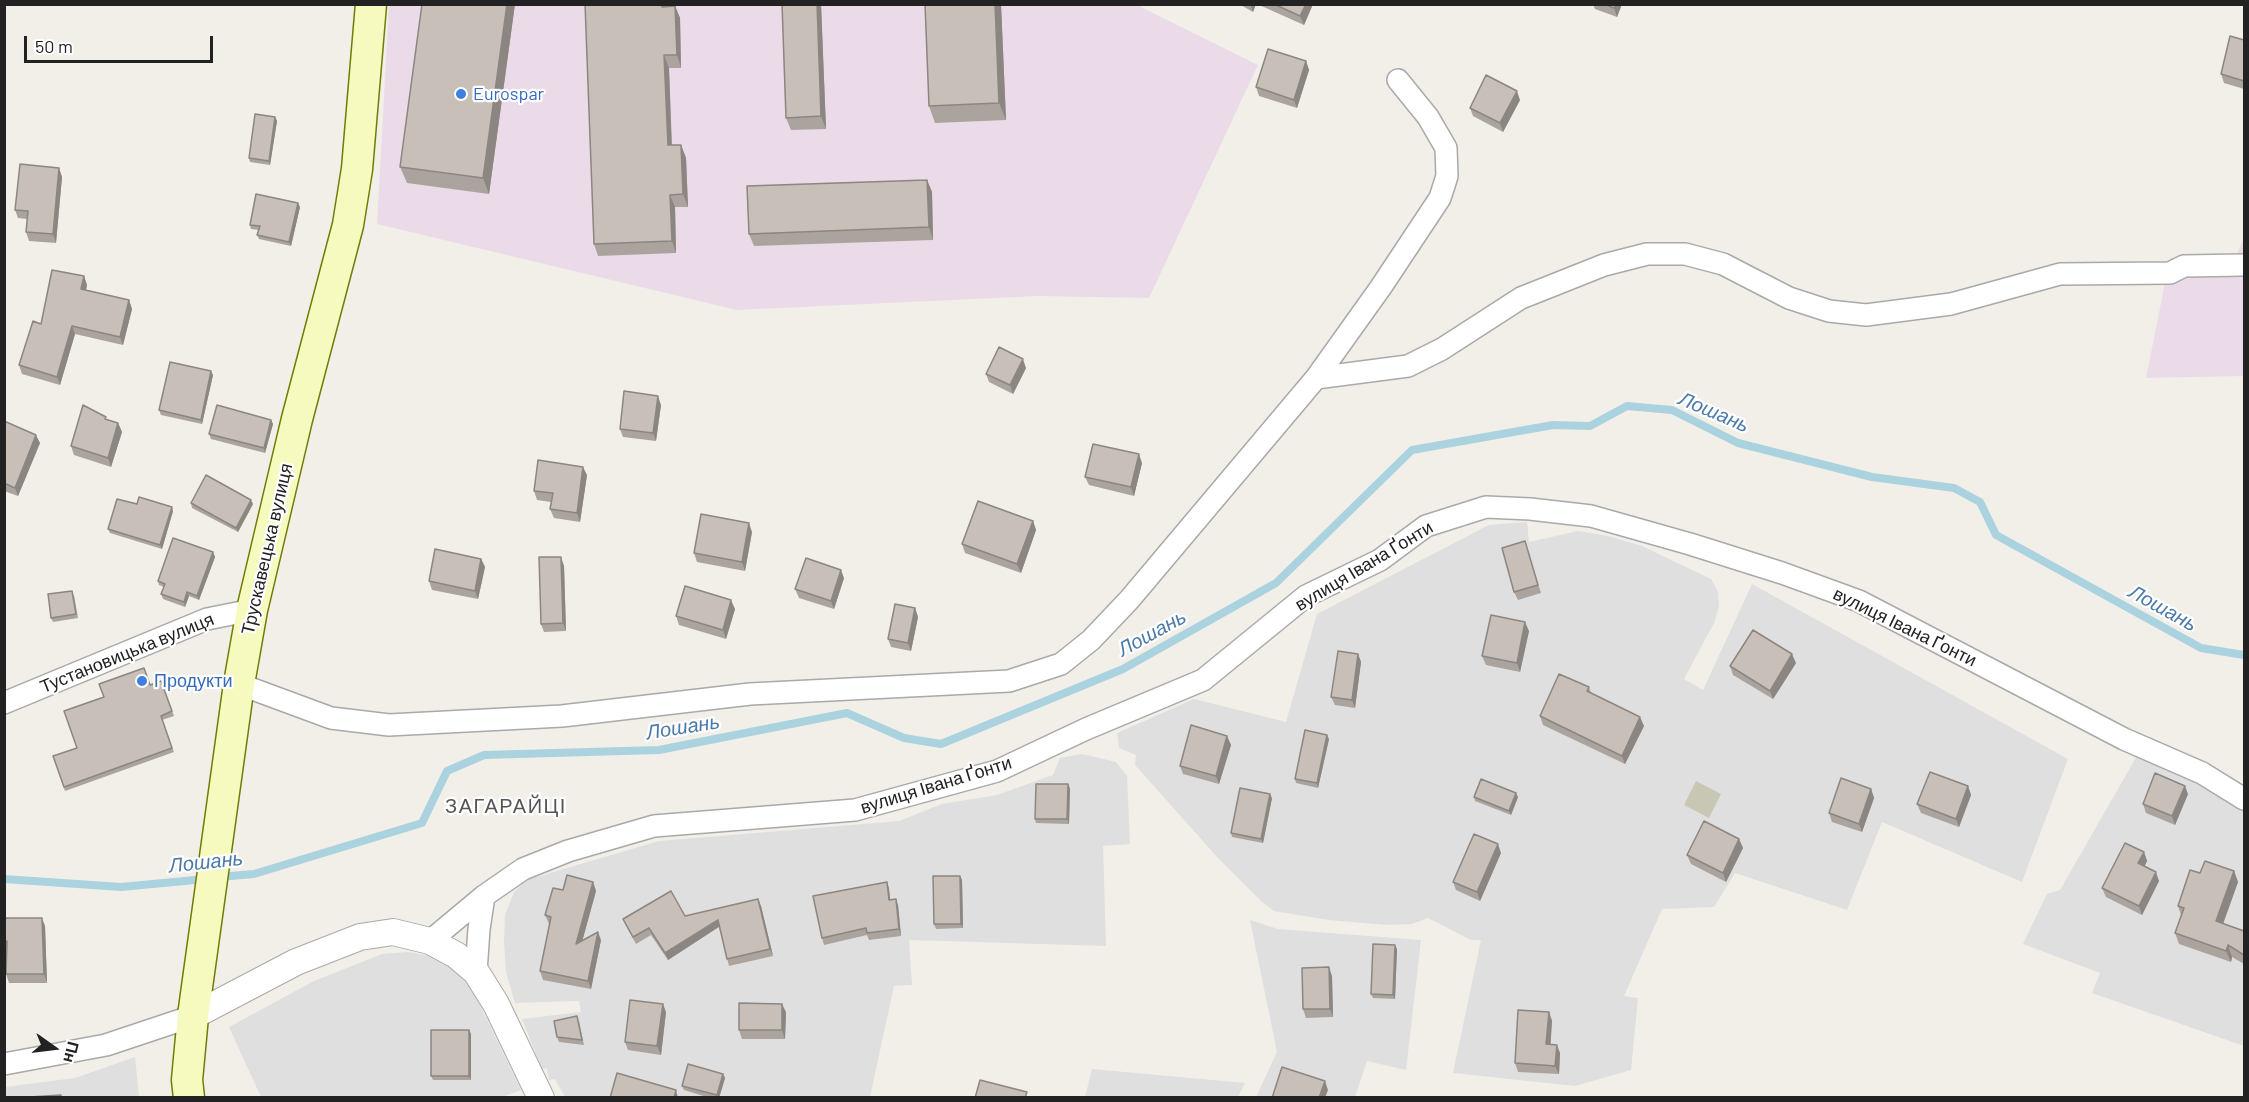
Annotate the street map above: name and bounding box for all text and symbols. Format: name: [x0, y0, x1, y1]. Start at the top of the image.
scale bar: [27, 24, 216, 62]
text: 50 m: [35, 35, 73, 57]
place label: Eurospar: [473, 83, 544, 105]
marker: Eurospar: [454, 87, 468, 101]
water label: Лошань: [1675, 386, 1753, 438]
street label: Трускавецька вулиця: [237, 461, 297, 637]
street label: вулиця Івана Ґонти: [1291, 516, 1437, 616]
water label: Лошань: [2125, 580, 2201, 636]
street label: вулиця Івана Ґонти: [1830, 583, 1980, 671]
water label: Лошань: [1114, 605, 1190, 661]
street label: Тустановицька вулиця: [37, 608, 217, 698]
place label: Продукти: [154, 670, 232, 692]
marker: Продукти: [135, 674, 149, 688]
water label: Лошань: [645, 709, 721, 745]
street label: вулиця Івана Ґонти: [858, 752, 1014, 818]
district label: ЗАГАРАЙЦІ: [445, 794, 567, 818]
water label: Лошань: [168, 846, 244, 878]
north arrow: [24, 1018, 84, 1078]
text: Пн: [60, 1040, 84, 1065]

